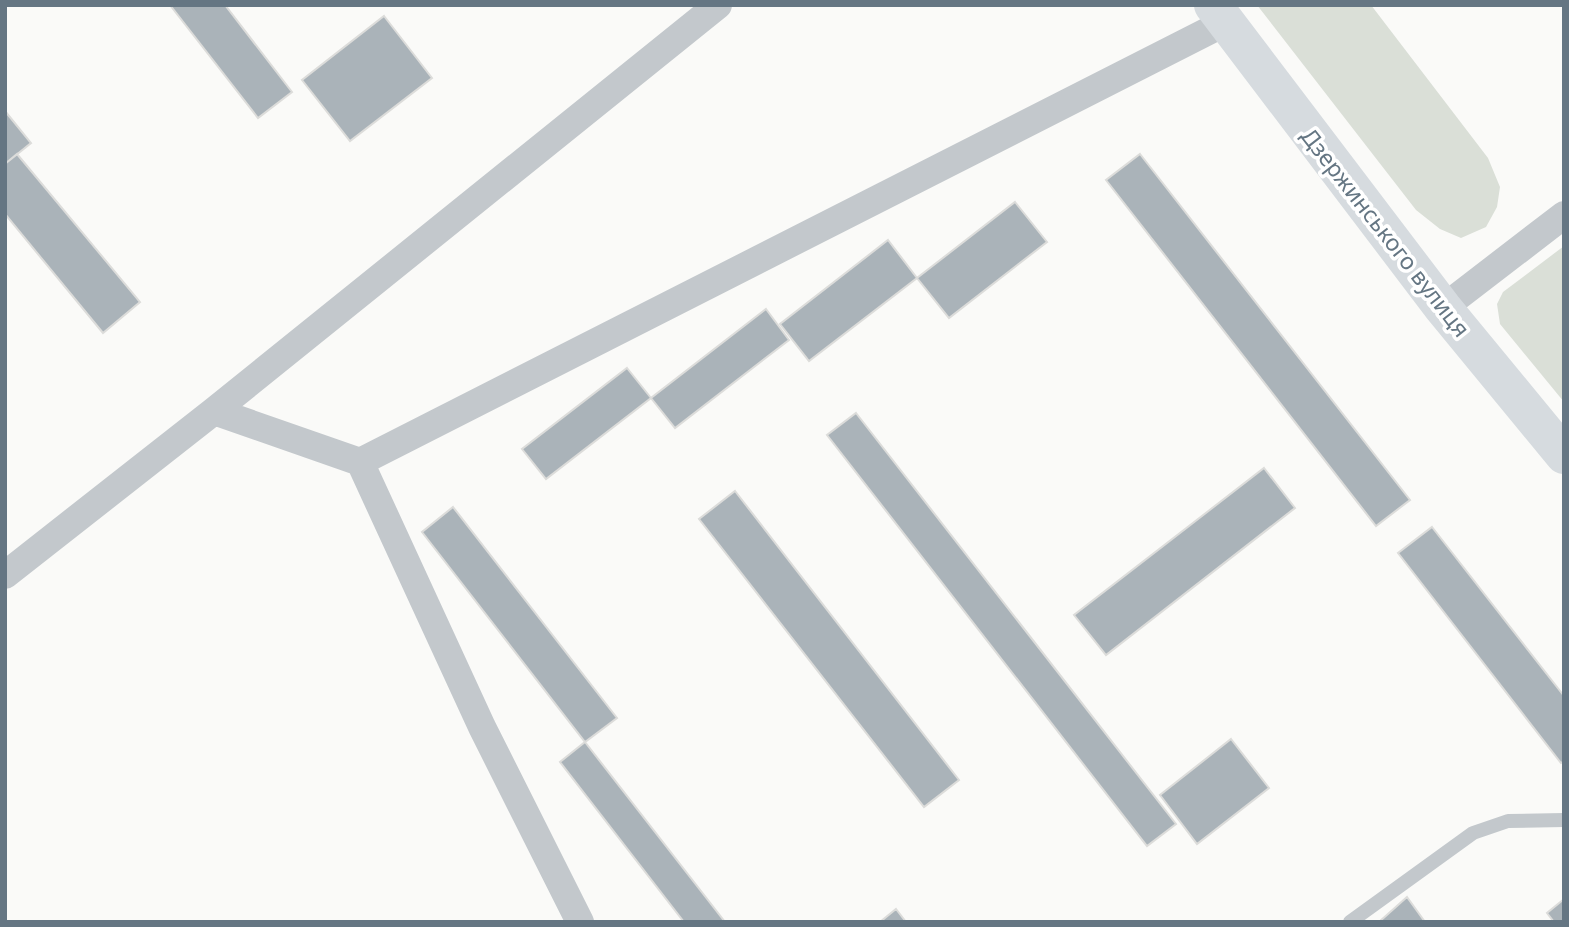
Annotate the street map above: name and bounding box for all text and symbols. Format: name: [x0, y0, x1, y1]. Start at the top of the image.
street label: Дзержинського вулиця: [1294, 121, 1478, 343]

